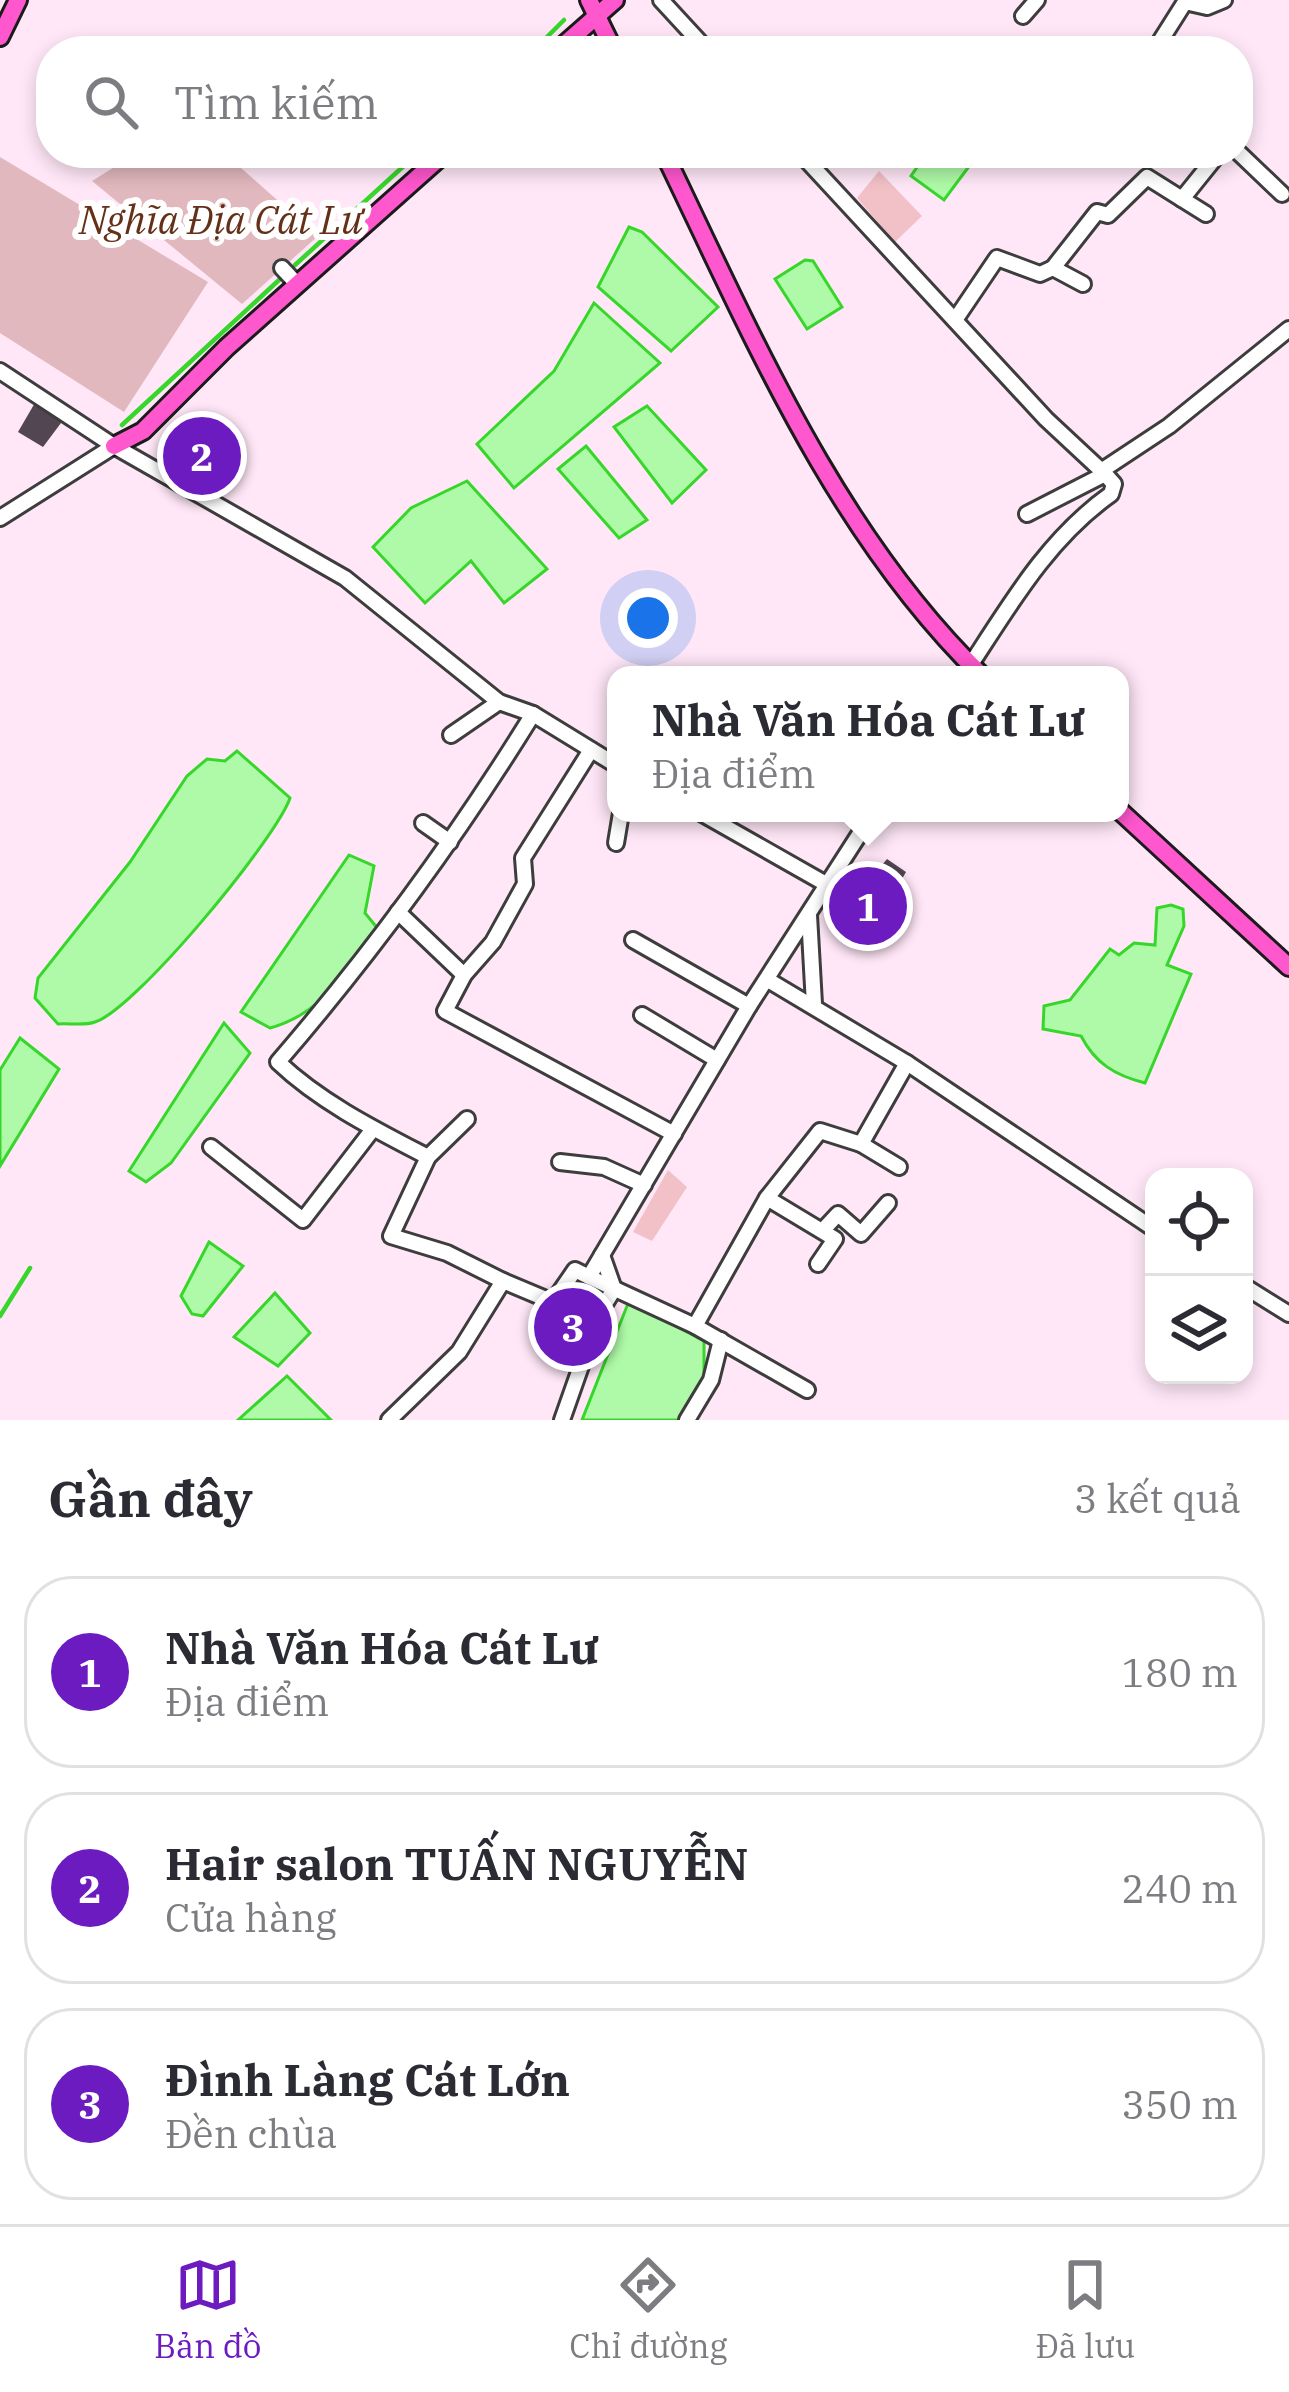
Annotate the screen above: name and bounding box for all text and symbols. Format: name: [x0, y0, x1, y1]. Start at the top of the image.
search box: [36, 36, 1253, 168]
icon: search: [78, 69, 144, 135]
text: Tìm kiếm: [174, 73, 378, 131]
park label: Nghĩa Địa Cát Lư: [78, 194, 366, 245]
pin: 2: [163, 411, 241, 501]
your location: [618, 588, 678, 648]
popup: [607, 666, 1129, 822]
text: Nhà Văn Hóa Cát Lư: [651, 690, 1085, 748]
text: Địa điểm: [651, 748, 816, 799]
pin: 1: [829, 861, 907, 951]
map controls: [1145, 1168, 1253, 1384]
button: locate: [1145, 1168, 1253, 1276]
button: layers: [1145, 1276, 1253, 1384]
pin: 3: [534, 1282, 612, 1372]
text: Gần đây: [48, 1465, 253, 1531]
text: 3 kết quả: [1074, 1473, 1241, 1524]
text: Nhà Văn Hóa Cát Lư: [165, 1618, 598, 1676]
text: 1: [78, 1647, 102, 1698]
text: 180 m: [1122, 1647, 1238, 1698]
text: Địa điểm: [165, 1676, 329, 1727]
text: Hair salon TUẤN NGUYỄN: [165, 1834, 749, 1892]
text: 2: [78, 1863, 102, 1914]
text: 240 m: [1122, 1863, 1238, 1914]
text: Cửa hàng: [165, 1892, 337, 1943]
text: Đình Làng Cát Lớn: [165, 2050, 570, 2108]
text: 3: [78, 2079, 102, 2130]
text: 350 m: [1122, 2079, 1238, 2130]
text: Đền chùa: [165, 2108, 337, 2159]
tab: Bản đồ: [154, 2252, 261, 2367]
tab: Chỉ đường: [569, 2252, 728, 2367]
tab: Đã lưu: [1035, 2252, 1135, 2367]

